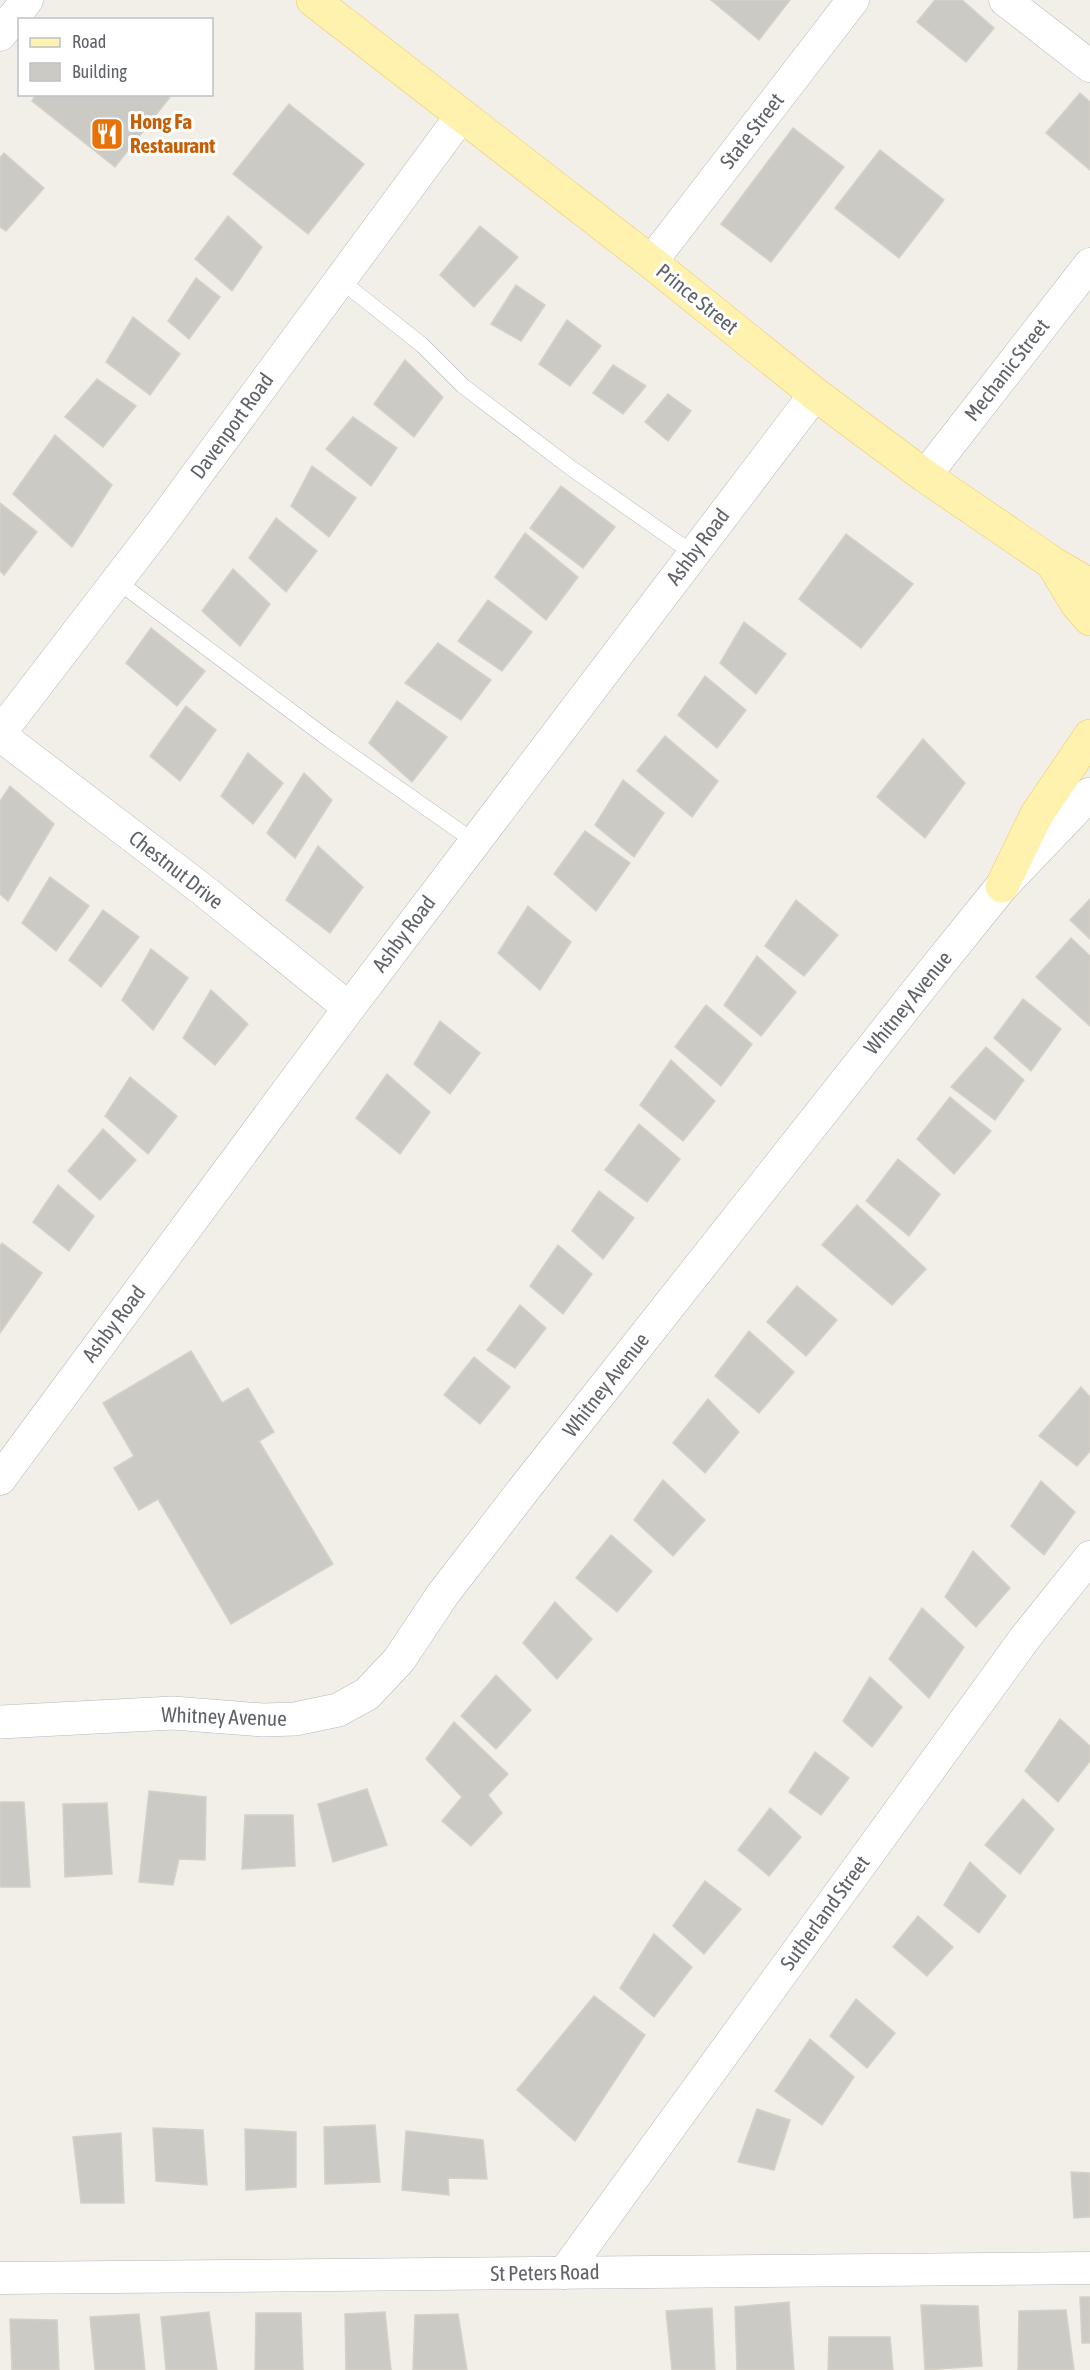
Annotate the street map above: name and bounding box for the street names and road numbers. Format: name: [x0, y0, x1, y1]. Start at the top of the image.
street label: State Street: [714, 88, 788, 173]
street label: Prince Street: [652, 258, 743, 338]
street label: Mechanic Street: [959, 314, 1054, 425]
street label: Davenport Road: [185, 368, 277, 483]
street label: Ashby Road: [661, 504, 734, 589]
street label: Chestnut Drive: [125, 825, 228, 913]
street label: Ashby Road: [367, 891, 440, 976]
street label: Whitney Avenue: [858, 946, 956, 1059]
street label: Ashby Road: [77, 1281, 150, 1366]
street label: Whitney Avenue: [557, 1328, 653, 1441]
street label: Whitney Avenue: [161, 1702, 287, 1730]
street label: Sutherland Street: [775, 1851, 874, 1974]
street label: St Peters Road: [490, 2259, 600, 2285]

